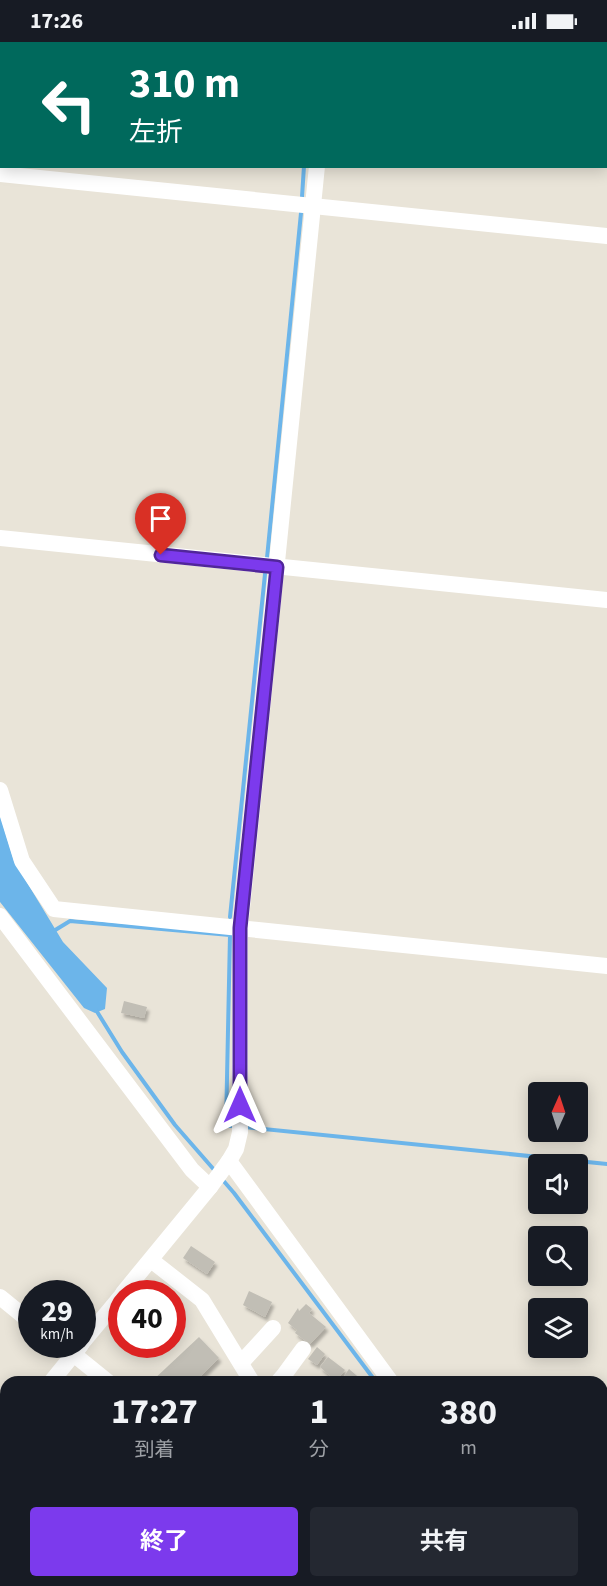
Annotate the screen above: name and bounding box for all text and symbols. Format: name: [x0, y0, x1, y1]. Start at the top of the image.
text: 17:26: [30, 5, 83, 37]
text: 310 m: [129, 54, 240, 114]
icon: left: [30, 66, 108, 144]
text: 左折: [129, 113, 183, 152]
pin: [135, 493, 186, 555]
icon: arrive: [144, 502, 177, 535]
position arrow: [208, 1073, 272, 1137]
north arrow: [528, 1082, 588, 1142]
map controls: [528, 1082, 588, 1358]
button: sound: [528, 1154, 588, 1214]
button: search: [528, 1226, 588, 1286]
speed limit sign: 40: [108, 1280, 186, 1358]
text: 29: [41, 1290, 73, 1333]
button: layers: [528, 1298, 588, 1358]
text: km/h: [40, 1324, 74, 1345]
text: 17:27: [111, 1386, 198, 1437]
text: 1: [309, 1386, 328, 1437]
text: 380: [440, 1387, 497, 1438]
text: m: [460, 1434, 477, 1462]
text: 到着: [134, 1436, 174, 1464]
text: 分: [309, 1436, 329, 1464]
button: 終了: [30, 1507, 298, 1576]
button: 共有: [310, 1507, 578, 1576]

